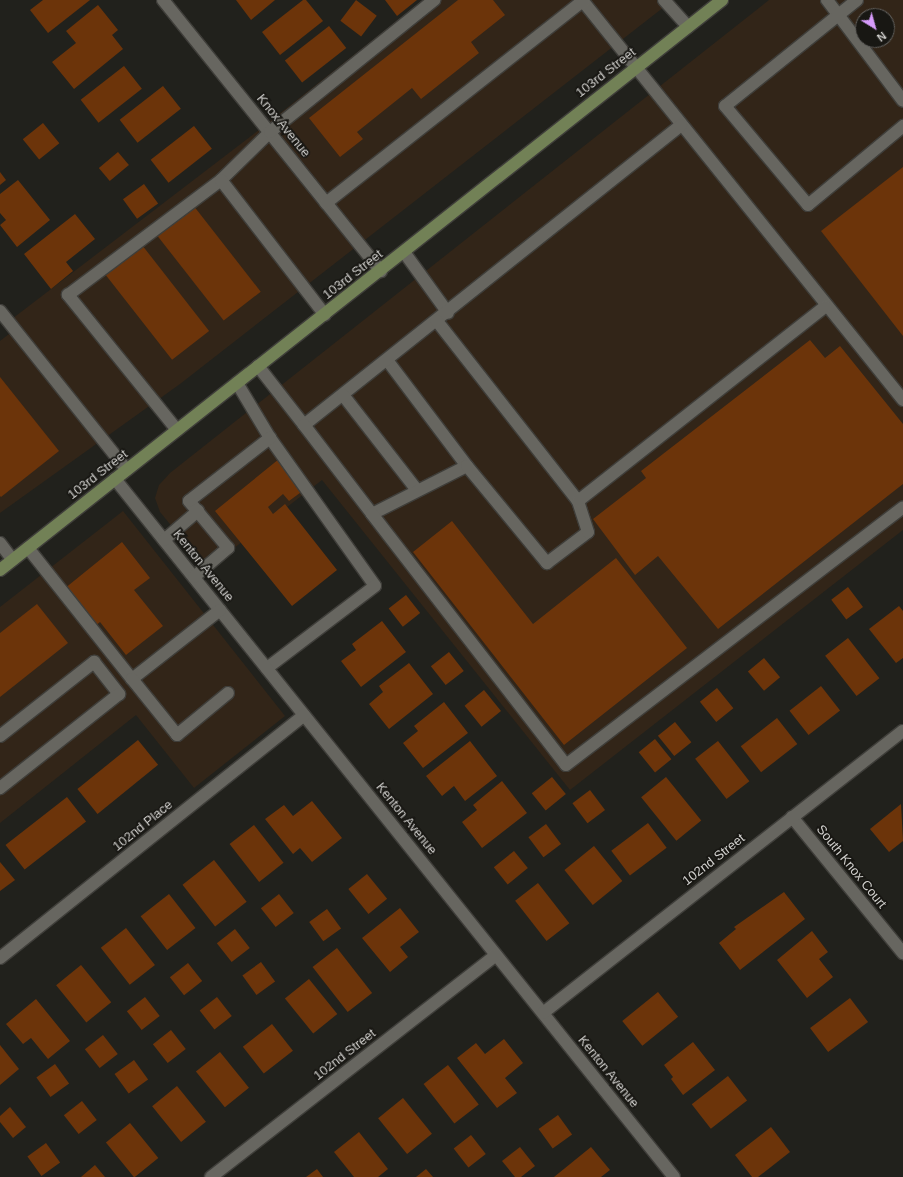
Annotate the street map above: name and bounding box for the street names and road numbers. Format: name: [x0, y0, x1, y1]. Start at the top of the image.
street label: 103rd Street: [573, 45, 639, 101]
street label: Knox Avenue: [253, 91, 313, 161]
street label: 103rd Street: [320, 247, 386, 303]
street label: 103rd Street: [65, 447, 131, 503]
street label: Kenton Avenue: [169, 527, 237, 605]
street label: Kenton Avenue: [372, 780, 440, 858]
street label: 102nd Place: [110, 797, 176, 855]
street label: South Knox Court: [813, 822, 889, 912]
street label: 102nd Street: [680, 831, 748, 889]
street label: 102nd Street: [311, 1026, 379, 1084]
street label: Kenton Avenue: [574, 1033, 642, 1111]

